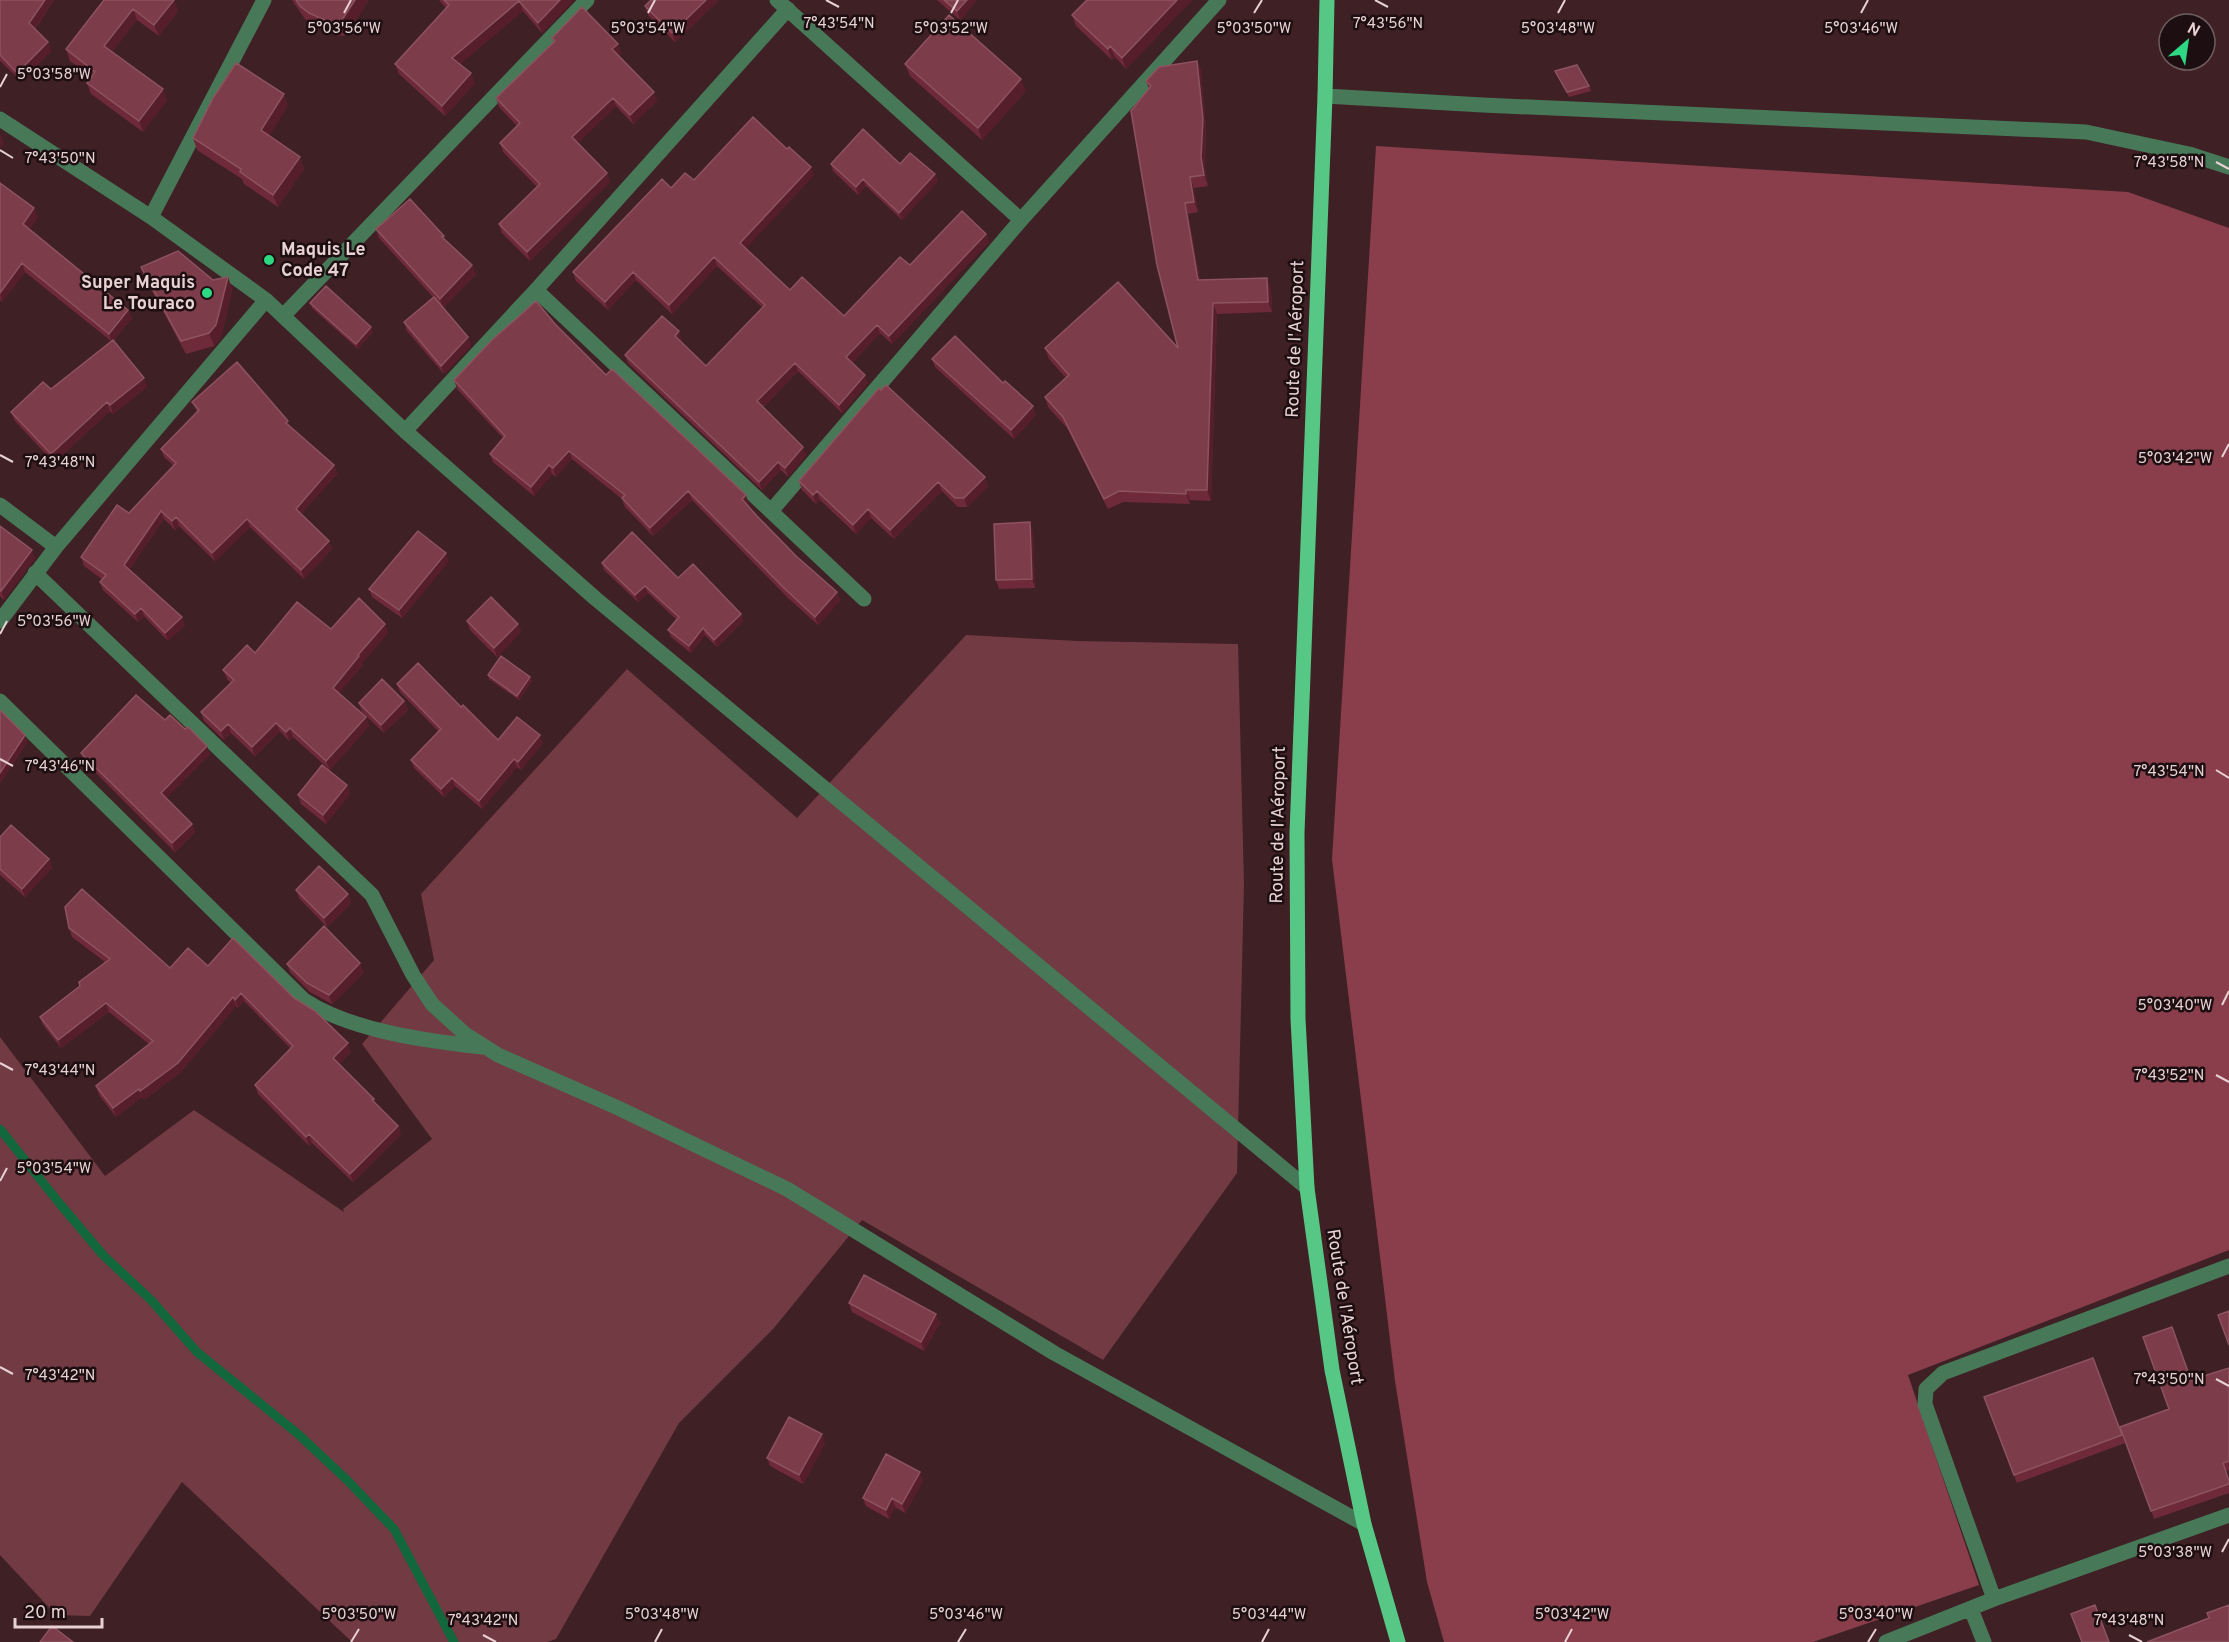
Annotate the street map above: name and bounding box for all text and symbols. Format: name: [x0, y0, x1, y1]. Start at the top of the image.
north arrow: [2157, 12, 2217, 72]
text: 7°43'54"N: [803, 15, 875, 34]
text: 7°43'56"N: [1353, 15, 1423, 34]
text: N: [2183, 19, 2203, 42]
text: 5°03'56"W: [307, 20, 381, 39]
text: 5°03'54"W: [611, 20, 685, 39]
text: 5°03'52"W: [914, 20, 988, 39]
text: 5°03'50"W: [1217, 20, 1291, 39]
text: 5°03'48"W: [1521, 20, 1595, 39]
text: 5°03'46"W: [1824, 20, 1898, 39]
text: 5°03'58"W: [17, 66, 91, 85]
text: 7°43'50"N: [24, 150, 96, 169]
text: 7°43'58"N: [2134, 154, 2204, 173]
place label: Maquis Le Code 47: [281, 239, 365, 283]
marker: Maquis Le Code 47: [262, 253, 276, 267]
street label: Route de l'Aéroport: [1282, 260, 1310, 418]
place label: Super Maquis Le Touraco: [81, 272, 195, 316]
marker: Super Maquis Le Touraco: [200, 286, 214, 300]
text: 5°03'42"W: [2138, 450, 2212, 469]
text: 7°43'48"N: [25, 454, 95, 473]
text: 5°03'56"W: [17, 613, 91, 632]
street label: Route de l'Aéroport: [1266, 746, 1292, 904]
text: 7°43'46"N: [25, 758, 95, 777]
text: 7°43'54"N: [2133, 763, 2205, 782]
text: 5°03'40"W: [2138, 997, 2212, 1016]
text: 7°43'44"N: [25, 1062, 95, 1081]
text: 7°43'52"N: [2134, 1067, 2204, 1086]
text: 5°03'54"W: [17, 1160, 91, 1179]
street label: Route de l'Aéroport: [1320, 1227, 1368, 1387]
text: 7°43'42"N: [25, 1367, 95, 1386]
text: 7°43'50"N: [2133, 1371, 2205, 1390]
text: 5°03'38"W: [2138, 1544, 2212, 1563]
scale bar: [15, 1591, 102, 1629]
text: 20 m: [24, 1602, 66, 1625]
text: 5°03'50"W: [322, 1606, 396, 1625]
text: 5°03'48"W: [625, 1606, 699, 1625]
text: 5°03'46"W: [929, 1606, 1003, 1625]
text: 5°03'44"W: [1232, 1606, 1306, 1625]
text: 5°03'42"W: [1535, 1606, 1609, 1625]
text: 5°03'40"W: [1839, 1606, 1913, 1625]
text: 7°43'42"N: [448, 1612, 518, 1631]
text: 7°43'48"N: [2094, 1612, 2164, 1631]

